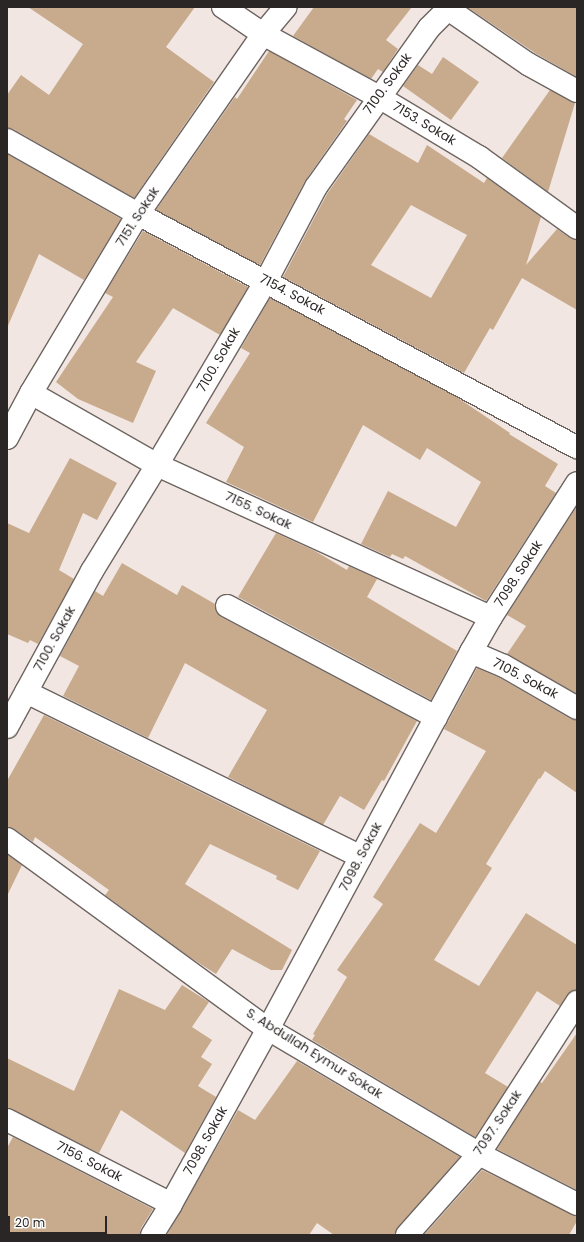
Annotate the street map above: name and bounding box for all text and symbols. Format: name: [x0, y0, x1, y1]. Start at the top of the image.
street label: 7100. Sokak: [361, 50, 415, 118]
street label: 7153. Sokak: [389, 99, 459, 149]
street label: 7151. Sokak: [113, 184, 163, 250]
street label: 7154. Sokak: [257, 271, 327, 319]
street label: 7100. Sokak: [194, 325, 244, 395]
street label: 7155. Sokak: [222, 489, 294, 533]
street label: 7098. Sokak: [492, 538, 546, 610]
street label: 7100. Sokak: [31, 604, 79, 674]
street label: 7105. Sokak: [490, 655, 560, 703]
street label: 7098. Sokak: [336, 820, 386, 894]
street label: S. Abdullah Eymur Sokak: [243, 1006, 385, 1102]
street label: 7097. Sokak: [471, 1088, 525, 1158]
street label: 7098. Sokak: [181, 1104, 231, 1178]
street label: 7156. Sokak: [53, 1139, 125, 1185]
scale bar: [10, 1208, 109, 1234]
text: 20 m: [15, 1214, 45, 1231]

